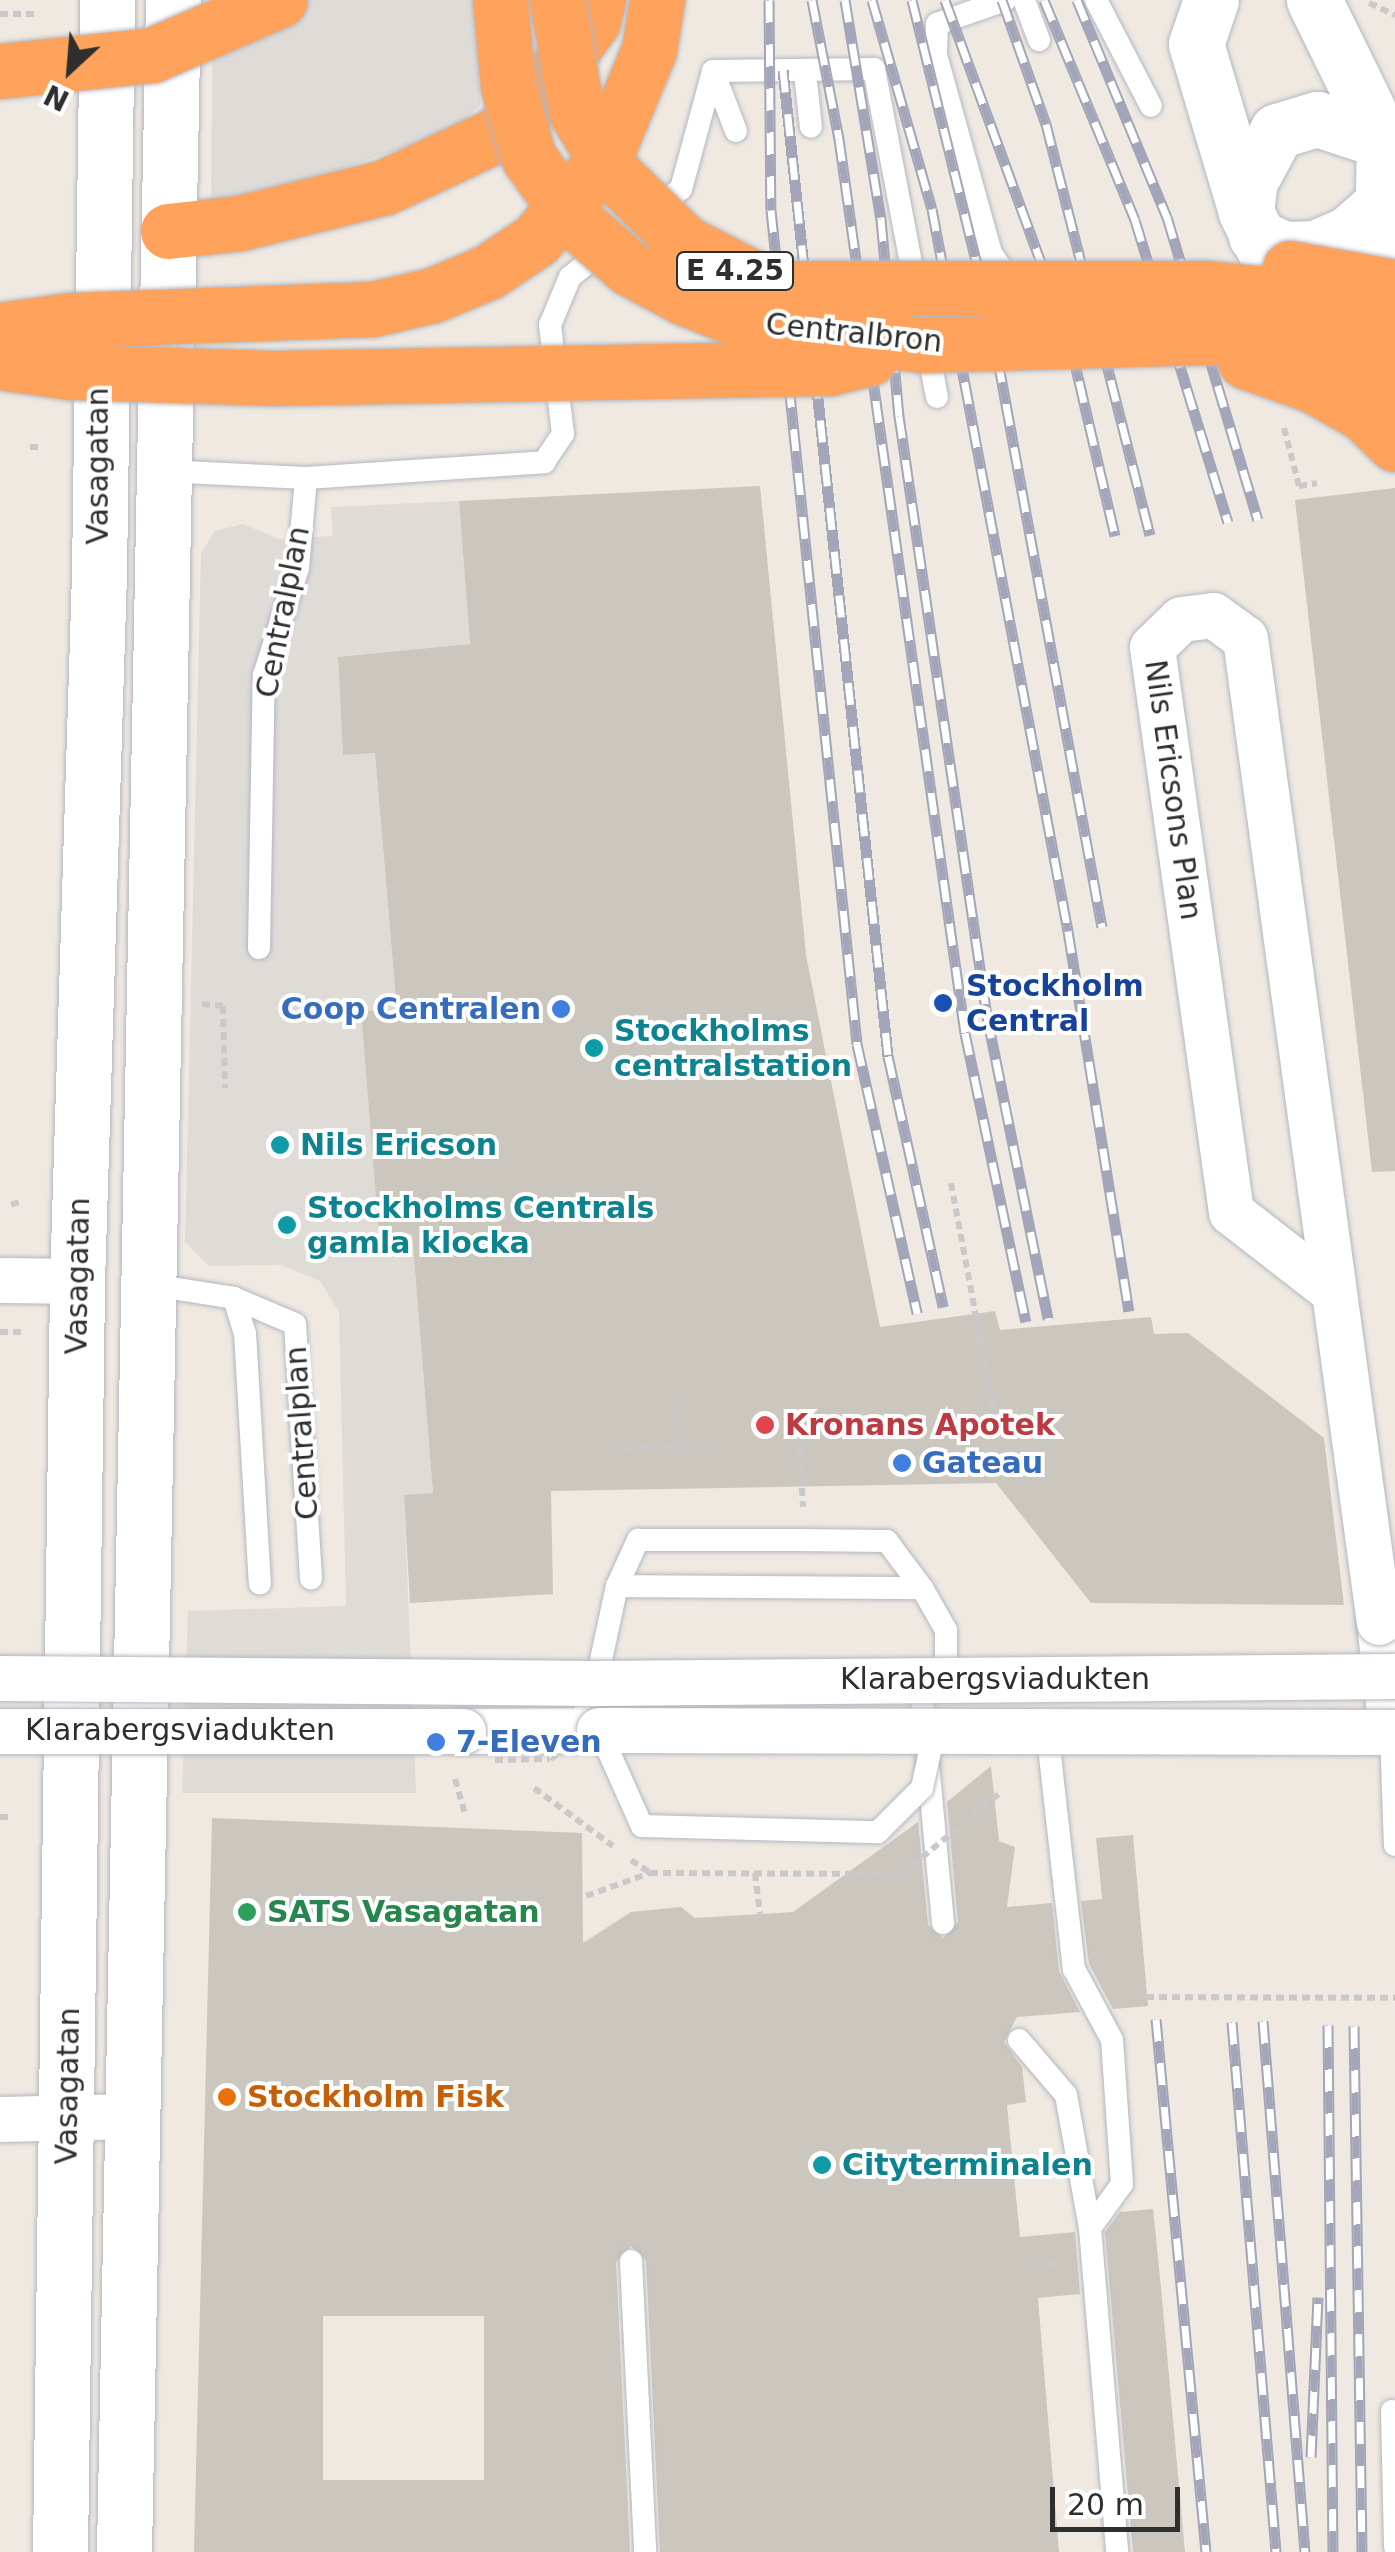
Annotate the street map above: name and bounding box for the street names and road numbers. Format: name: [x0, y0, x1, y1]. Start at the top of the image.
road number: E 4.25: [675, 248, 795, 294]
street label: Centralbron: [764, 306, 944, 360]
street label: Vasagatan: [80, 387, 116, 545]
street label: Centralplan: [249, 523, 317, 701]
street label: Nils Ericsons Plan: [1137, 658, 1209, 922]
street label: Vasagatan: [59, 1197, 97, 1355]
street label: Centralplan: [278, 1345, 326, 1521]
street label: Klarabergsviadukten: [840, 1661, 1150, 1697]
street label: Klarabergsviadukten: [25, 1712, 335, 1748]
street label: Vasagatan: [49, 2007, 87, 2165]

